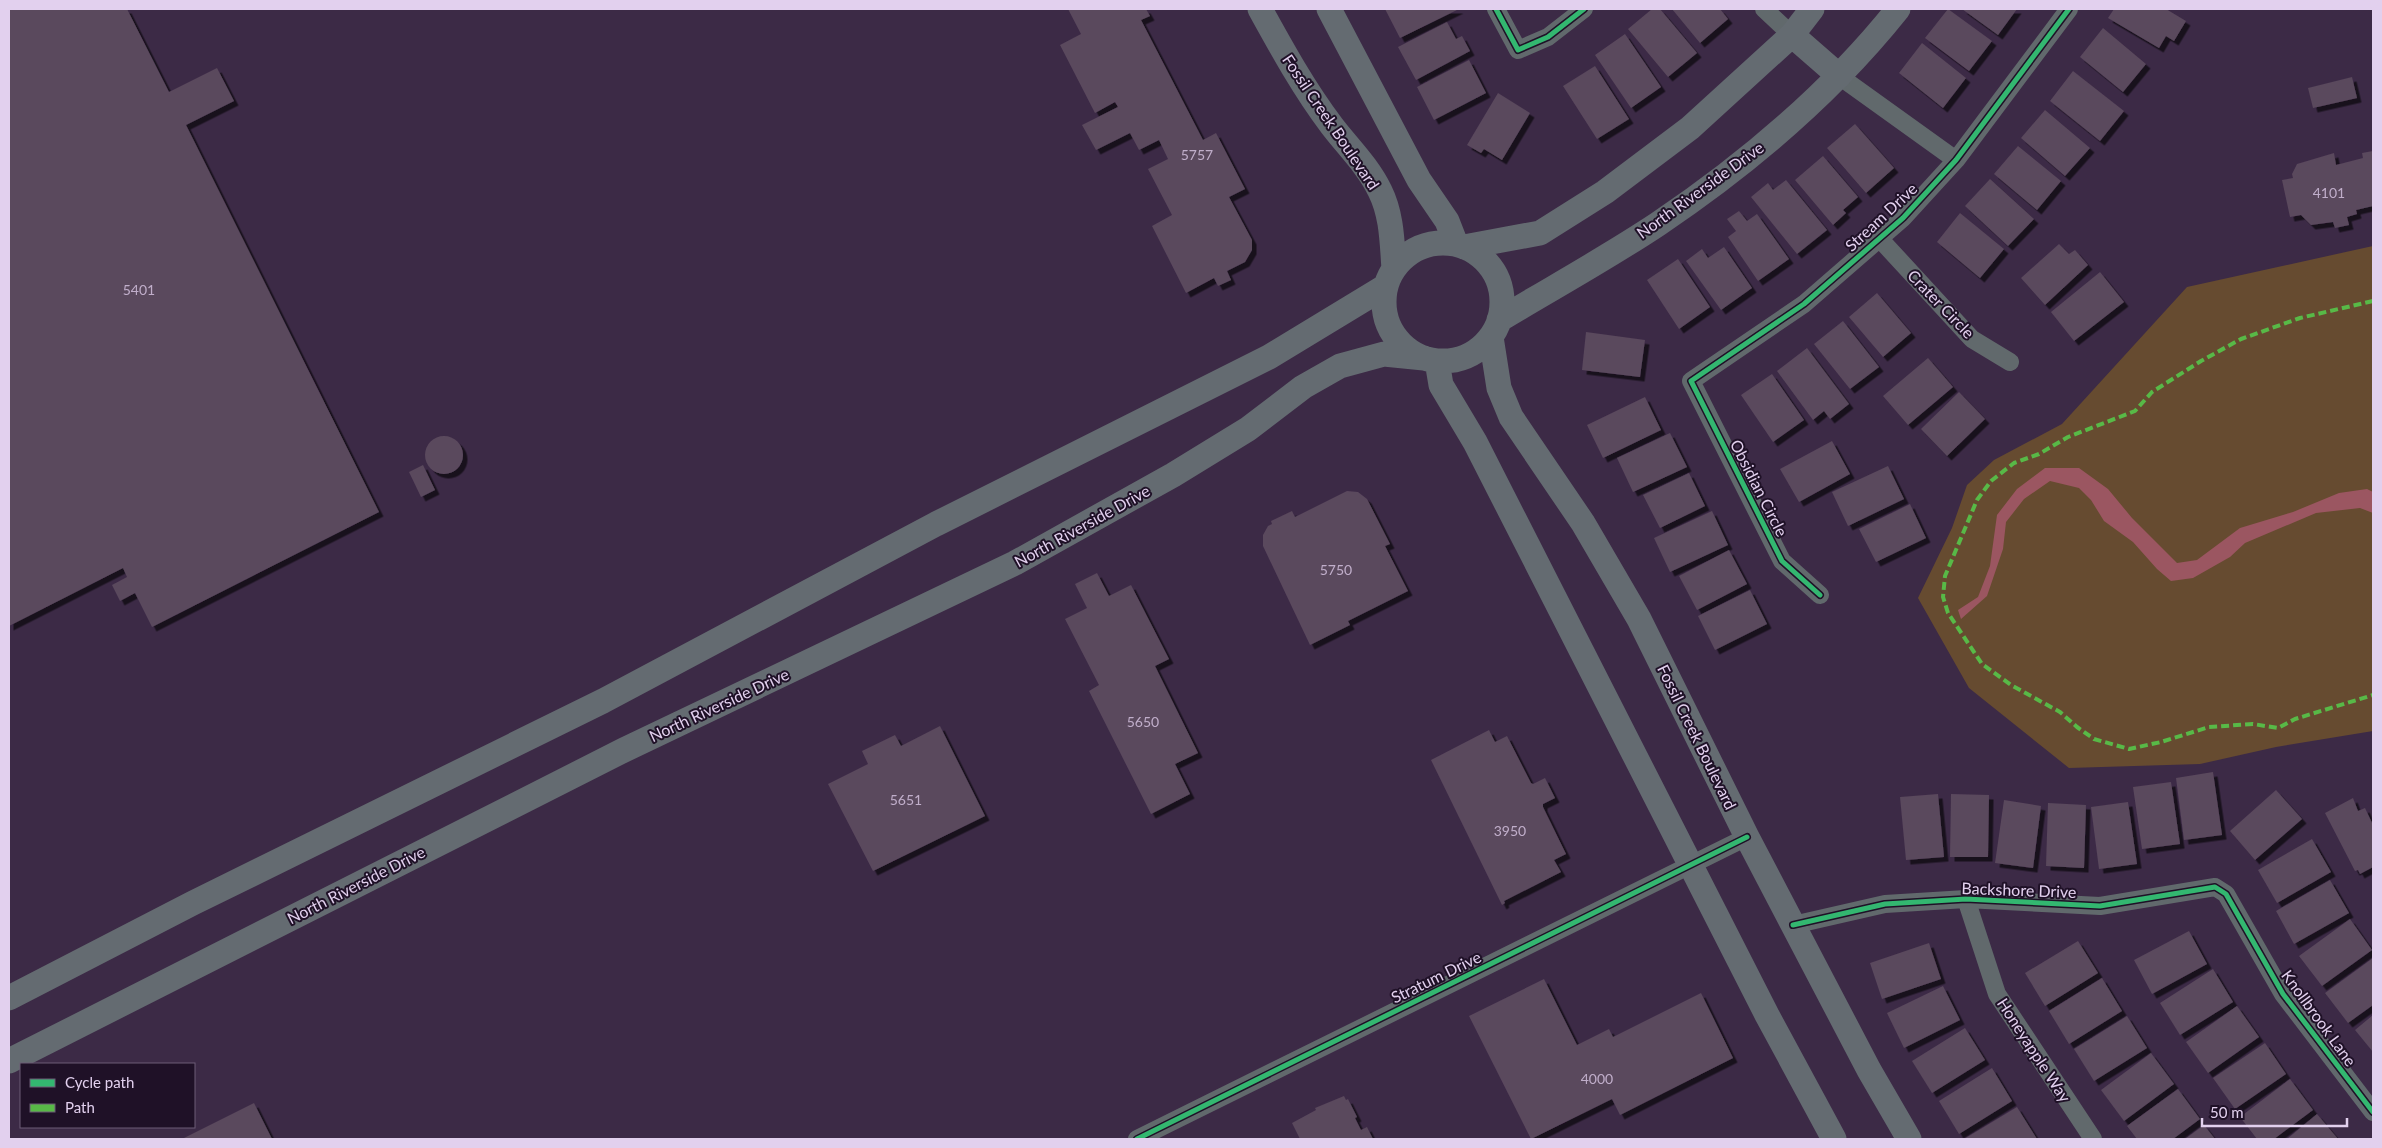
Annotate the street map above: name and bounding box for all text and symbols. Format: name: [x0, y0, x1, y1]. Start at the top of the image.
street label: Fossil Creek Boulevard: [1279, 50, 1384, 193]
street label: North Riverside Drive: [1633, 137, 1767, 242]
house number: 5757: [1181, 146, 1213, 163]
street label: Stream Drive: [1841, 179, 1921, 255]
house number: 4101: [2313, 184, 2345, 201]
street label: Crater Circle: [1904, 265, 1979, 342]
house number: 5401: [123, 281, 155, 298]
street label: Obsidian Circle: [1727, 436, 1792, 539]
street label: North Riverside Drive: [1011, 480, 1153, 571]
house number: 5750: [1320, 561, 1352, 578]
street label: Fossil Creek Boulevard: [1654, 661, 1741, 812]
street label: North Riverside Drive: [646, 664, 792, 745]
house number: 5650: [1127, 713, 1159, 730]
house number: 5651: [890, 791, 922, 808]
house number: 3950: [1494, 822, 1526, 839]
street label: North Riverside Drive: [284, 842, 428, 928]
street label: Backshore Drive: [1961, 878, 2077, 901]
street label: Stratum Drive: [1388, 947, 1484, 1006]
street label: Knollbrook Lane: [2278, 966, 2361, 1070]
street label: Honeyapple Way: [1994, 994, 2075, 1106]
legend: [20, 1063, 195, 1128]
house number: 4000: [1581, 1070, 1613, 1087]
text: Cycle path: [65, 1073, 134, 1091]
scale bar: [2202, 1096, 2347, 1128]
text: Path: [65, 1098, 95, 1116]
text: 50 m: [2210, 1103, 2244, 1121]

